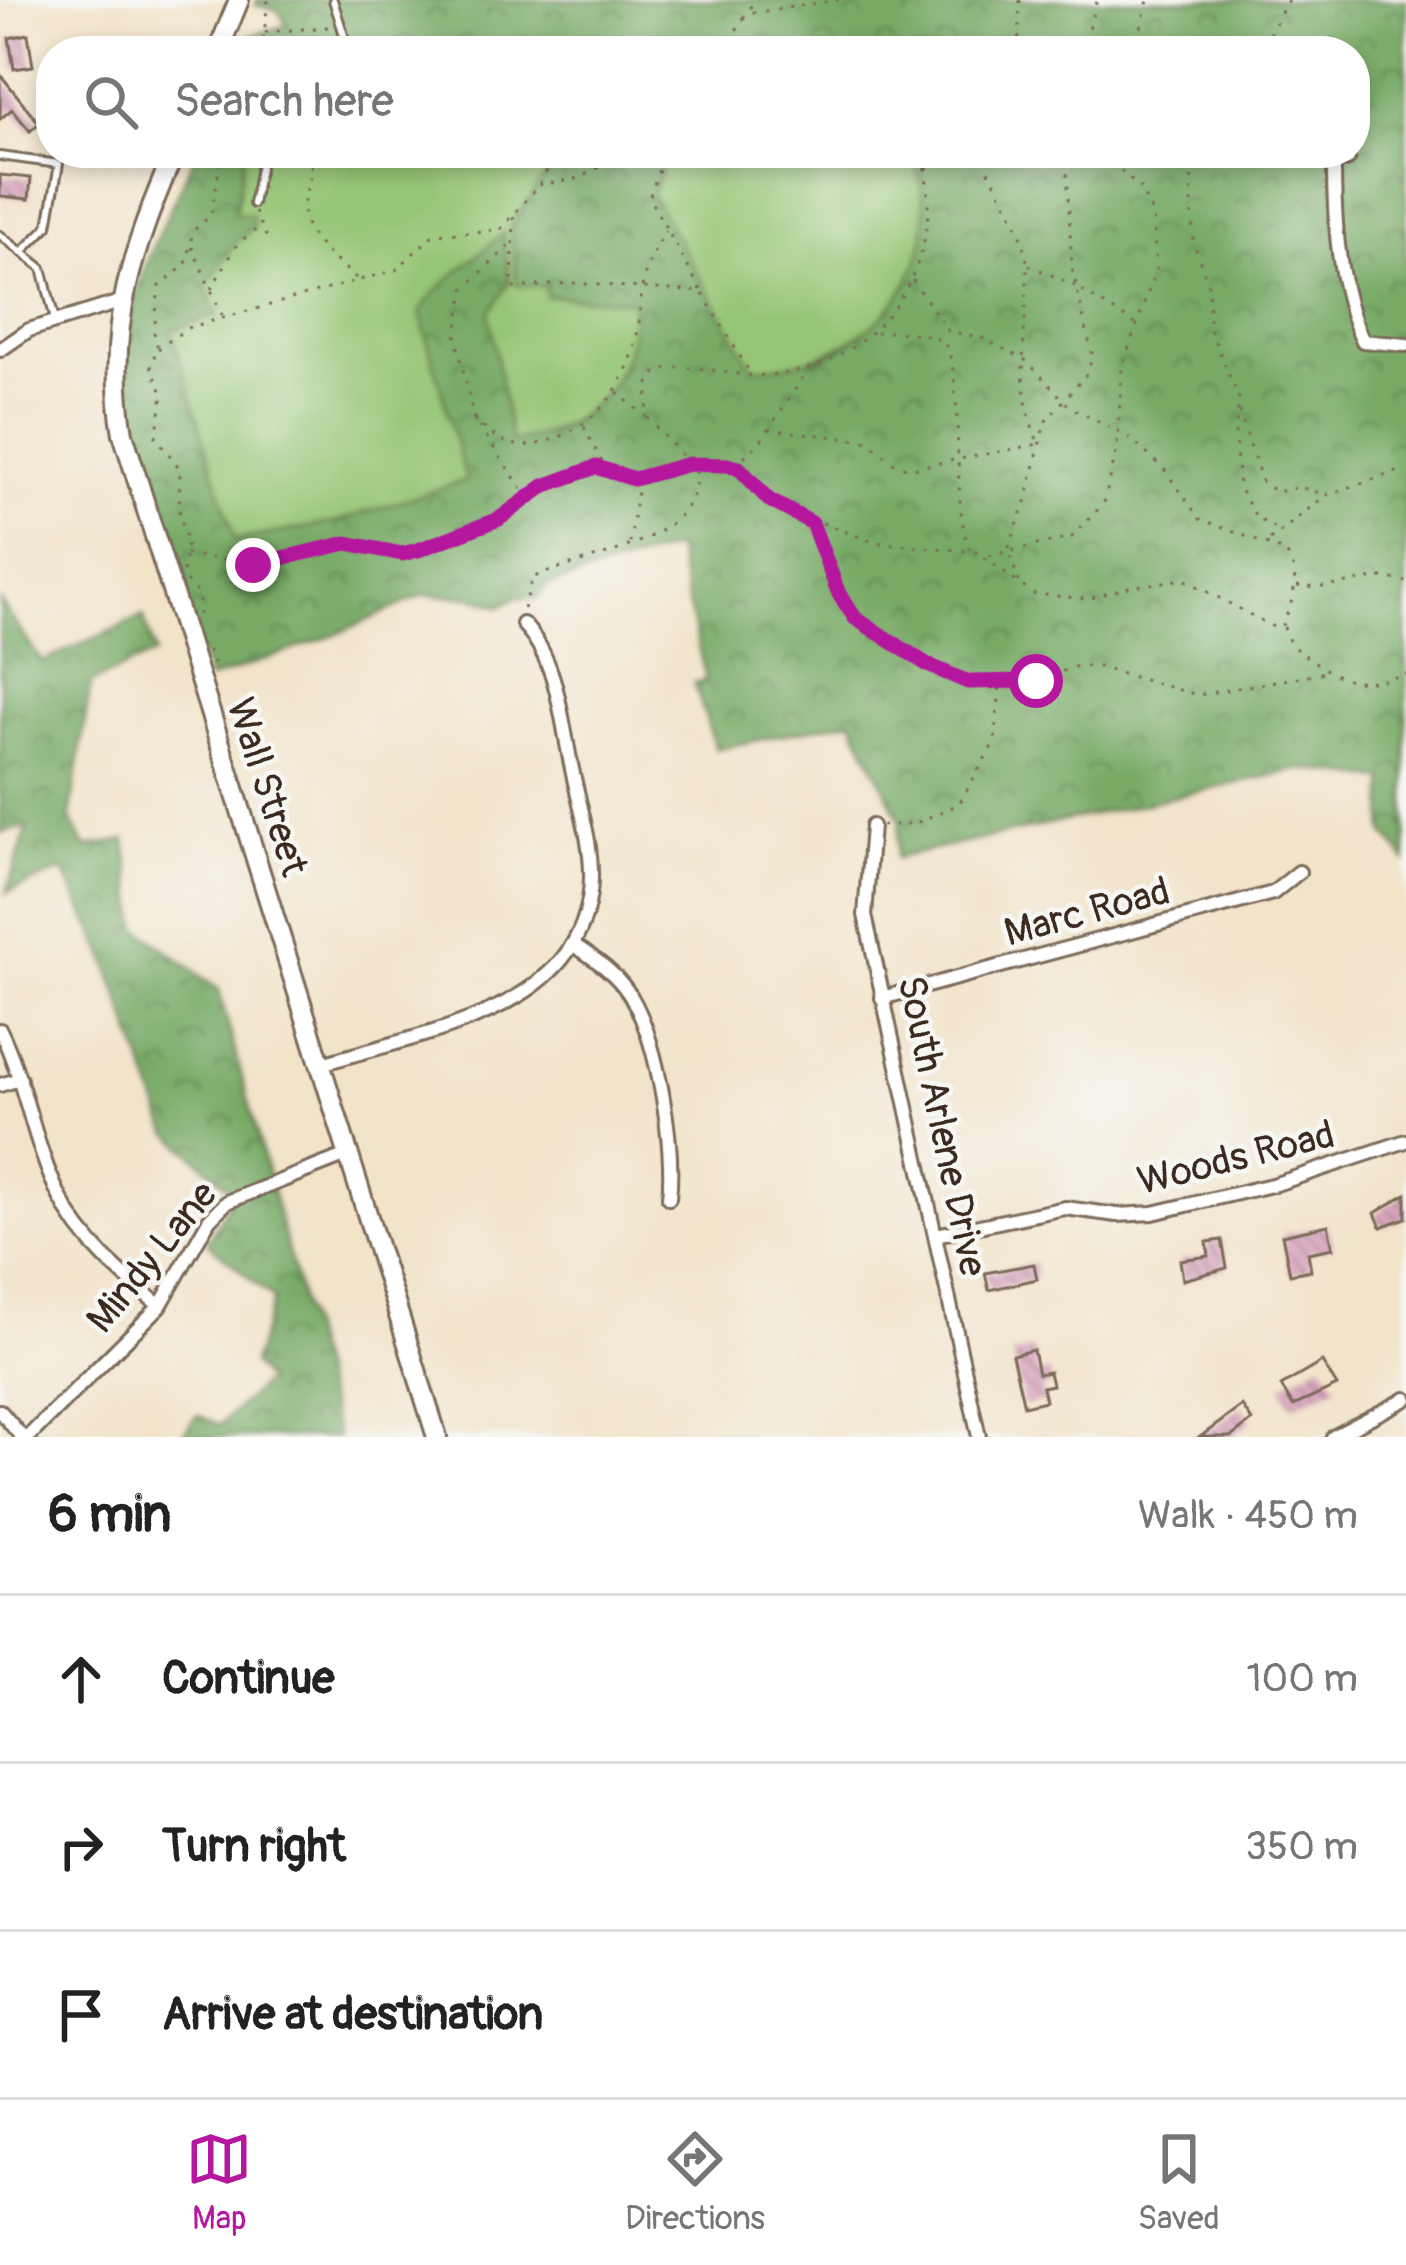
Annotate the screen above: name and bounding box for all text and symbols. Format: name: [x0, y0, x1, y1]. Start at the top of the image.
search box: [36, 36, 1370, 168]
icon: search: [78, 69, 144, 135]
text: Search here: [174, 74, 394, 130]
route end: [226, 538, 280, 592]
route start: [1009, 654, 1063, 708]
street label: Wall Street: [215, 692, 319, 882]
street label: Marc Road: [999, 866, 1175, 958]
street label: South Arlene Drive: [886, 971, 998, 1281]
street label: Woods Road: [1133, 1110, 1339, 1206]
street label: Mindy Lane: [76, 1171, 228, 1343]
text: 6 min: [48, 1483, 171, 1547]
text: Walk · 450 m: [1138, 1491, 1358, 1540]
icon: ahead: [48, 1646, 114, 1712]
text: Continue: [162, 1651, 335, 1707]
text: 100 m: [1246, 1654, 1358, 1703]
icon: right: [48, 1814, 114, 1880]
text: Turn right: [162, 1819, 346, 1875]
text: 350 m: [1245, 1822, 1358, 1871]
icon: arrive: [48, 1982, 114, 2048]
text: Arrive at destination: [162, 1987, 543, 2043]
tab: Map: [186, 2126, 252, 2239]
tab: Directions: [625, 2126, 765, 2239]
tab: Saved: [1138, 2126, 1220, 2239]

